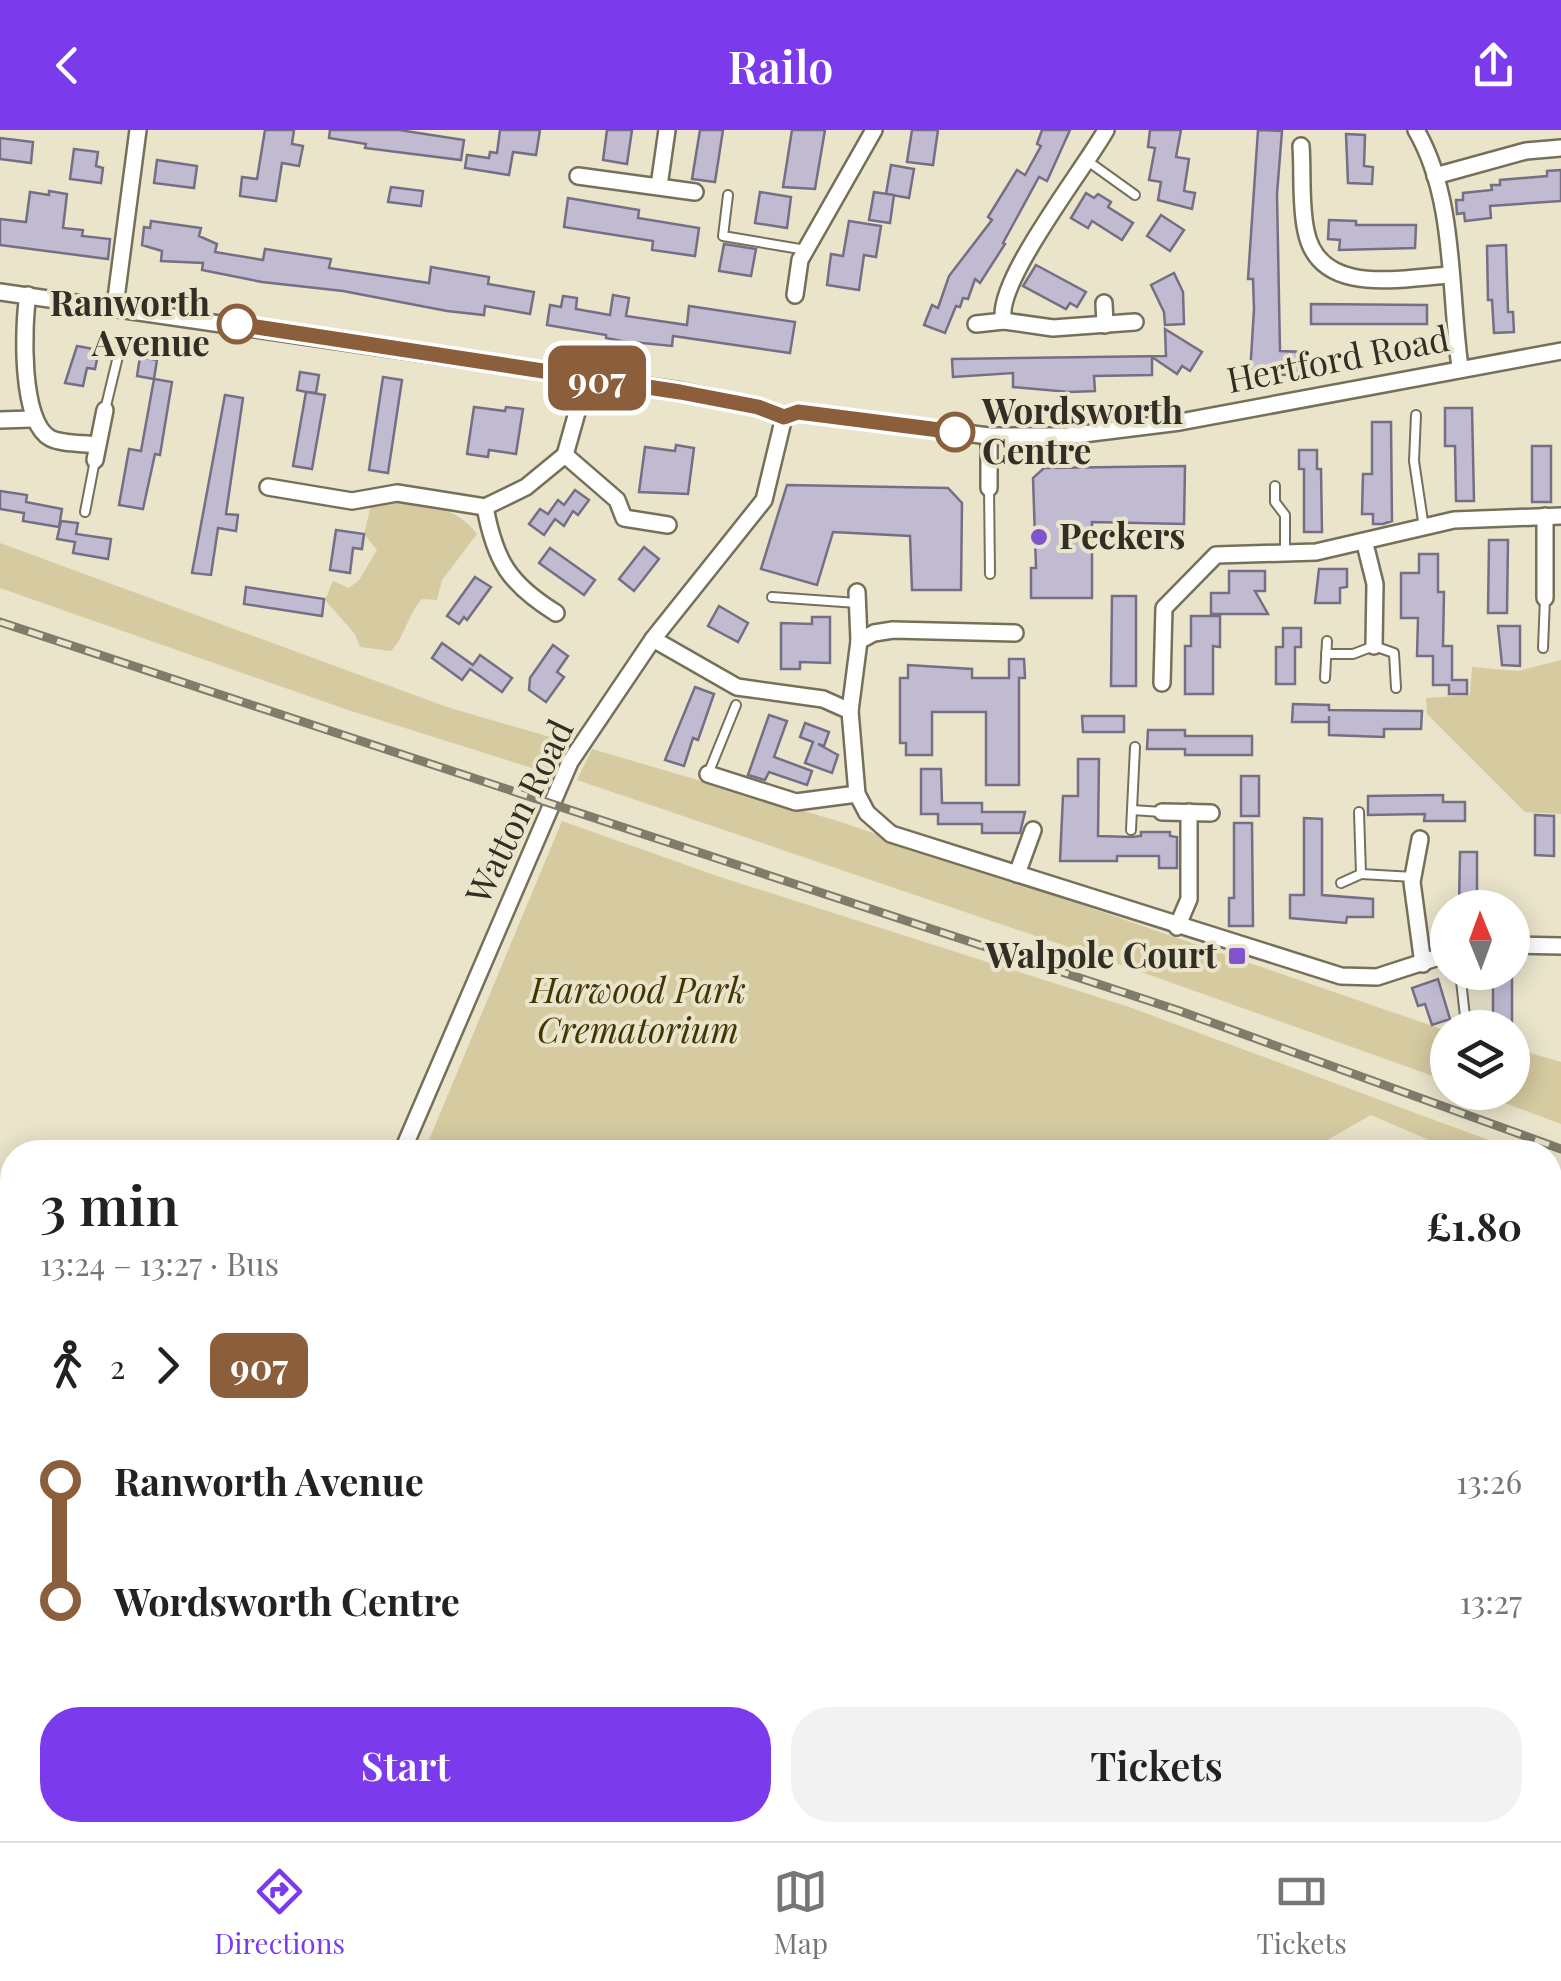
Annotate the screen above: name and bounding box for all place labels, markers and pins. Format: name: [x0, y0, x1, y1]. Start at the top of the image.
place label: Ranworth Avenue: [50, 278, 210, 365]
marker: Ranworth Avenue: [218, 305, 256, 343]
place label: Wordsworth Centre: [981, 386, 1183, 473]
marker: Wordsworth Centre: [936, 413, 974, 451]
place label: Peckers: [1059, 511, 1186, 558]
marker: Peckers: [1028, 526, 1050, 548]
place label: Walpole Court: [984, 930, 1218, 977]
marker: Walpole Court: [1226, 945, 1248, 967]

